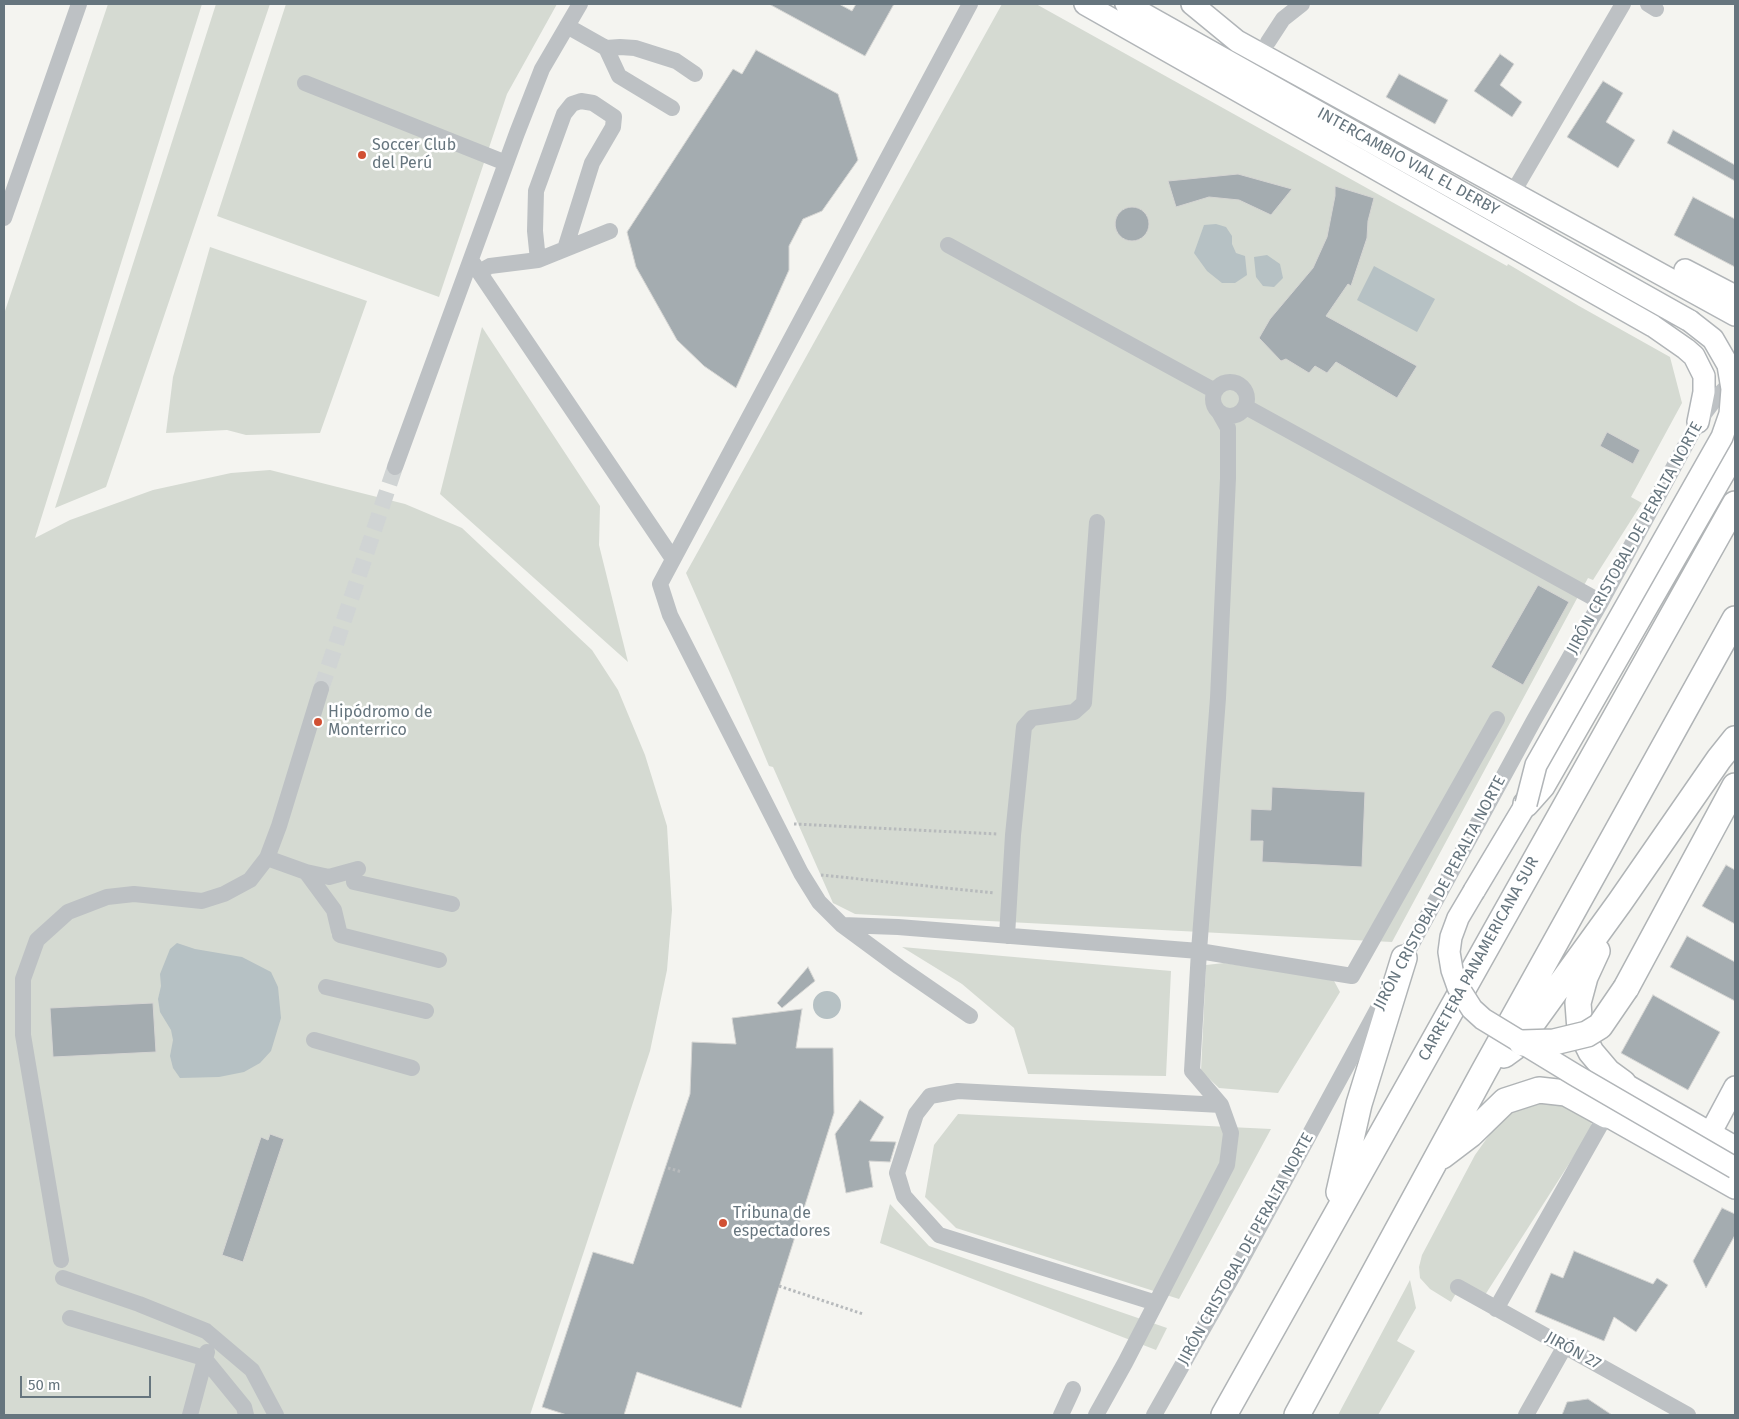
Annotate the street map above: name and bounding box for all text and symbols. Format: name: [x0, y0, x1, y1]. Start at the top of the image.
street label: INTERCAMBIO VIAL EL DERBY: [1314, 104, 1502, 220]
place label: Soccer Club del Perú: [372, 136, 456, 174]
marker: Soccer Club del Perú: [356, 149, 368, 161]
street label: JIRÓN CRISTOBAL DE PERALTA NORTE: [1563, 419, 1707, 657]
place label: Hipódromo de Monterrico: [328, 703, 432, 741]
marker: Hipódromo de Monterrico: [312, 716, 324, 728]
street label: JIRÓN CRISTOBAL DE PERALTA NORTE: [1370, 773, 1510, 1013]
street label: CARRETERA PANAMERICANA SUR: [1415, 854, 1543, 1064]
street label: JIRÓN CRISTOBAL DE PERALTA NORTE: [1174, 1130, 1318, 1368]
place label: Tribuna de espectadores: [733, 1204, 830, 1242]
marker: Tribuna de espectadores: [717, 1217, 729, 1229]
street label: JIRÓN 27: [1542, 1328, 1604, 1374]
scale bar: [22, 1366, 154, 1398]
text: 50 m: [28, 1376, 61, 1394]

